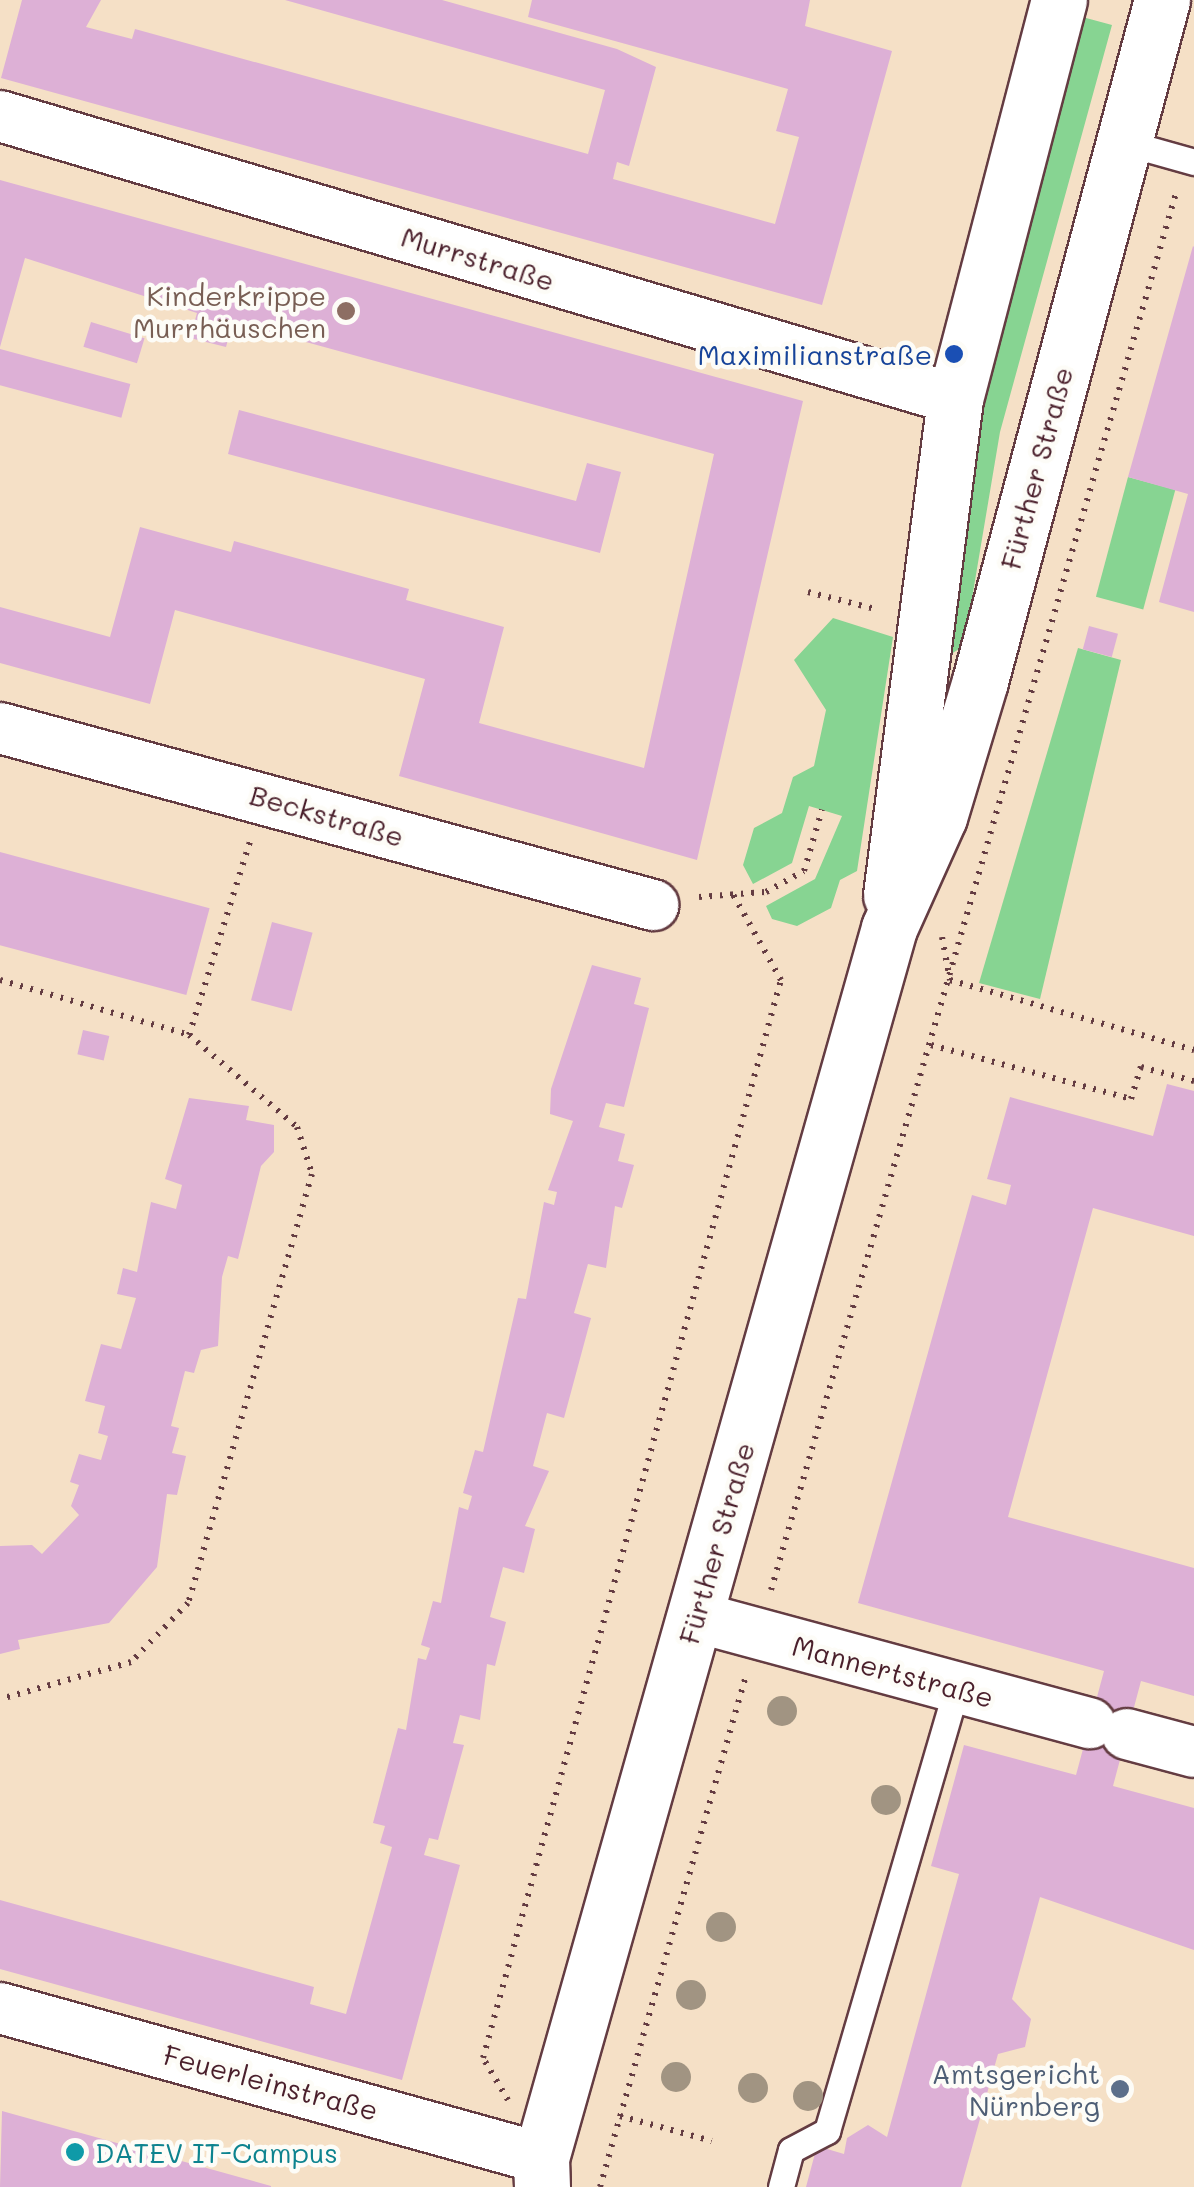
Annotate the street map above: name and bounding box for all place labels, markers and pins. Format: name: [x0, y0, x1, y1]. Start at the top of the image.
place label: Kinderkrippe Murrhäuschen: [133, 278, 326, 344]
marker: Kinderkrippe Murrhäuschen: [335, 300, 357, 322]
place label: Maximilianstraße: [697, 337, 932, 371]
marker: Maximilianstraße: [941, 341, 967, 367]
place label: Amtsgericht Nürnberg: [932, 2056, 1100, 2122]
marker: Amtsgericht Nürnberg: [1109, 2078, 1131, 2100]
place label: DATEV IT-Campus: [95, 2135, 338, 2169]
marker: DATEV IT-Campus: [64, 2141, 86, 2163]

